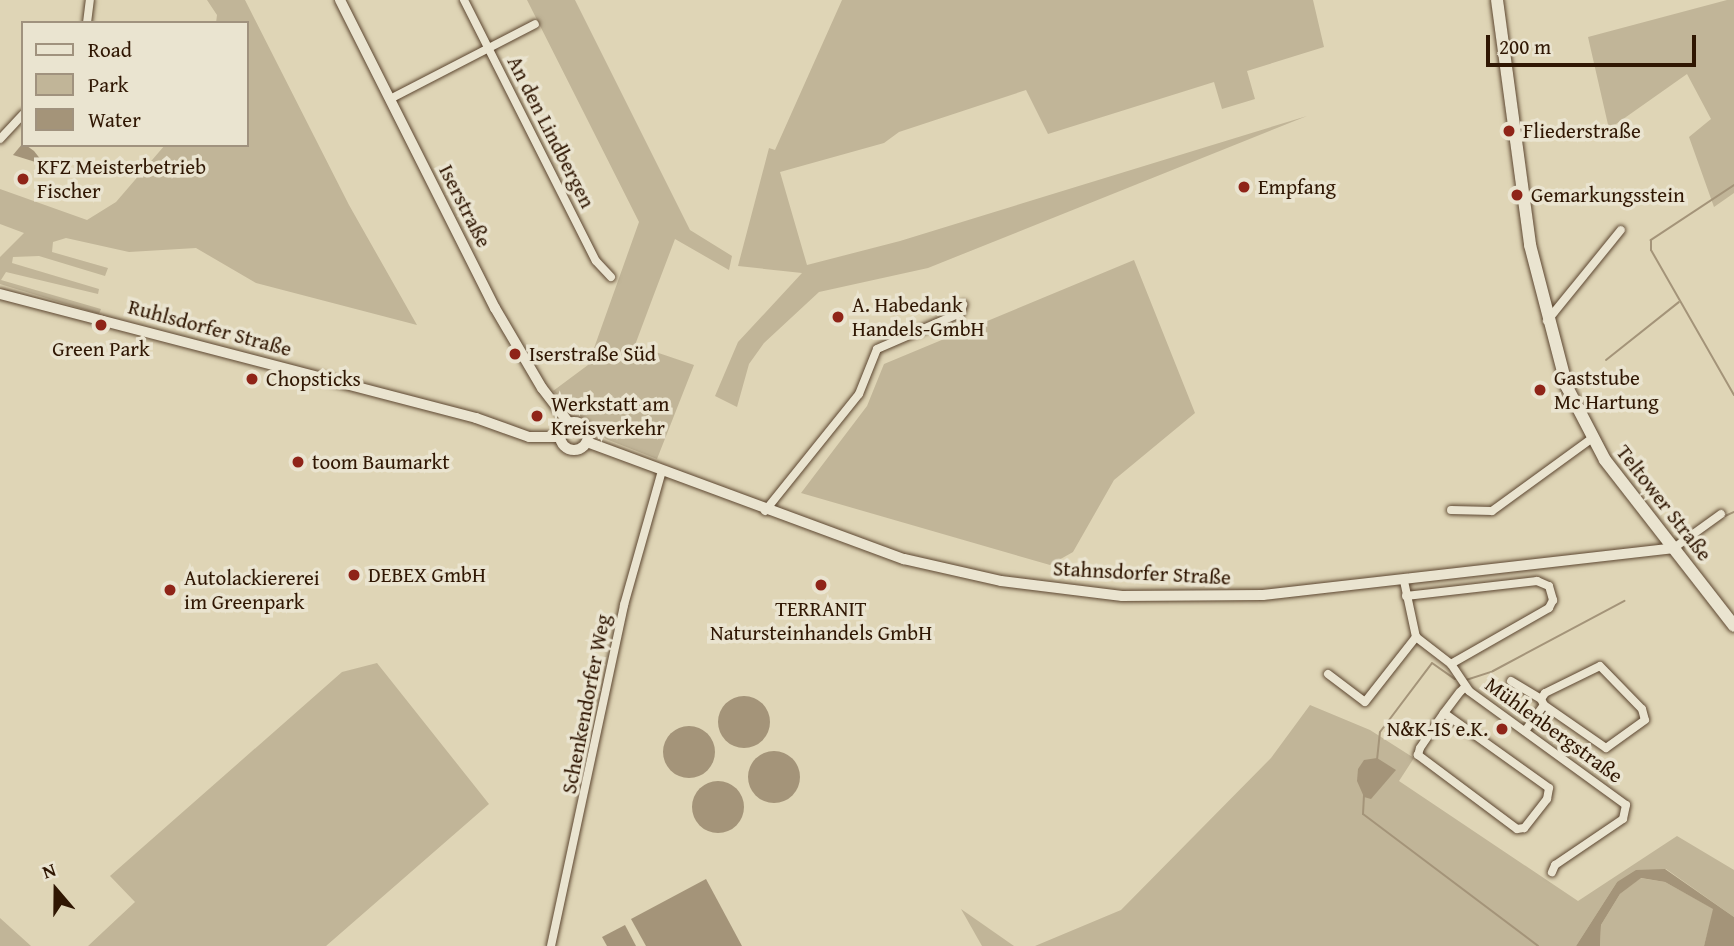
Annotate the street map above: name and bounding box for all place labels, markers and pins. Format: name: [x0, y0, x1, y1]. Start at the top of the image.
place label: Fliederstraße: [1523, 118, 1641, 144]
marker: Fliederstraße: [1501, 123, 1517, 139]
place label: KFZ Meisterbetrieb Fischer: [37, 154, 206, 204]
marker: KFZ Meisterbetrieb Fischer: [15, 171, 31, 187]
place label: Empfang: [1258, 174, 1336, 200]
marker: Empfang: [1236, 179, 1252, 195]
place label: Gemarkungsstein: [1531, 182, 1685, 208]
marker: Gemarkungsstein: [1509, 187, 1525, 203]
place label: A. Habedank Handels-GmbH: [852, 292, 984, 342]
marker: A. Habedank Handels-GmbH: [830, 309, 846, 325]
marker: Green Park: [93, 317, 109, 333]
place label: Green Park: [52, 336, 150, 362]
place label: Iserstraße Süd: [529, 341, 656, 367]
marker: Iserstraße Süd: [507, 346, 523, 362]
place label: Gaststube Mc Hartung: [1554, 365, 1659, 415]
place label: Chopsticks: [266, 366, 361, 392]
marker: Chopsticks: [244, 371, 260, 387]
marker: Gaststube Mc Hartung: [1532, 382, 1548, 398]
place label: Werkstatt am Kreisverkehr: [551, 391, 669, 441]
marker: Werkstatt am Kreisverkehr: [529, 408, 545, 424]
place label: toom Baumarkt: [312, 449, 450, 475]
marker: toom Baumarkt: [290, 454, 306, 470]
place label: DEBEX GmbH: [368, 562, 486, 588]
place label: Autolackiererei im Greenpark: [184, 565, 320, 615]
marker: DEBEX GmbH: [346, 567, 362, 583]
marker: TERRANIT Natursteinhandels GmbH: [813, 577, 829, 593]
marker: Autolackiererei im Greenpark: [162, 582, 178, 598]
place label: TERRANIT Natursteinhandels GmbH: [710, 596, 932, 646]
place label: N&K-IS e.K.: [1387, 716, 1488, 742]
marker: N&K-IS e.K.: [1494, 721, 1510, 737]

